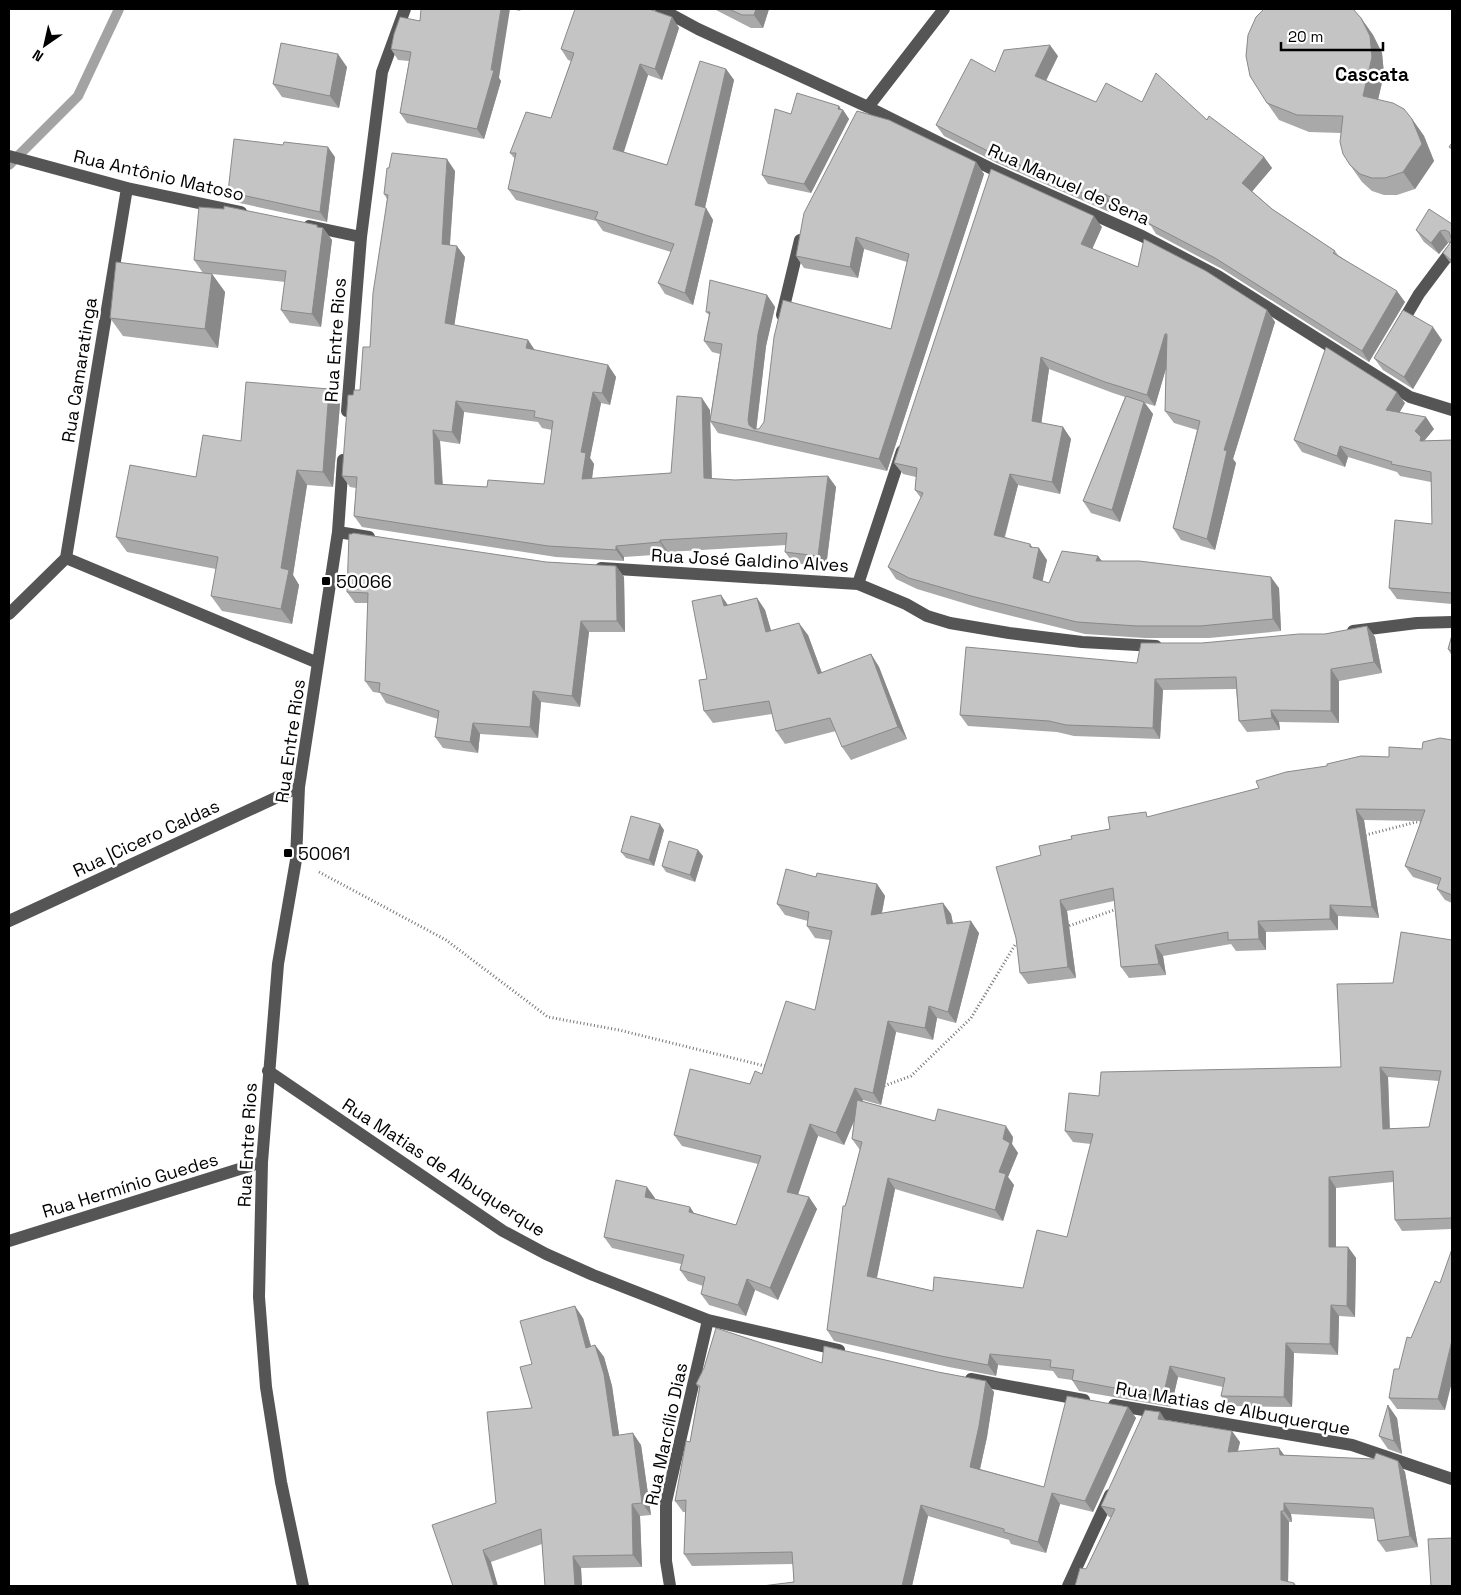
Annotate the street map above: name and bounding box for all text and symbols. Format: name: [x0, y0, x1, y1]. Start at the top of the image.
north arrow: [20, 20, 70, 70]
scale bar: [1281, 20, 1384, 52]
text: 20 m: [1288, 27, 1323, 46]
text: N: [29, 46, 47, 66]
district label: Cascata: [1335, 62, 1409, 87]
street label: Rua Manuel de Sena: [984, 138, 1154, 230]
street label: Rua Antônio Matoso: [71, 144, 247, 206]
street label: Rua Entre Rios: [319, 277, 351, 403]
street label: Rua Camaratinga: [56, 296, 102, 444]
street label: Rua José Galdino Alves: [651, 543, 849, 577]
place label: 50066: [336, 570, 392, 593]
marker: 50066: [320, 575, 332, 587]
street label: Rua Entre Rios: [270, 678, 310, 804]
street label: Rua |Cicero Caldas: [69, 794, 223, 882]
place label: 50061: [298, 842, 350, 865]
marker: 50061: [282, 847, 294, 859]
street label: Rua Entre Rios: [232, 1082, 262, 1208]
street label: Rua Matias de Albuquerque: [338, 1093, 550, 1241]
street label: Rua Hermínio Guedes: [39, 1147, 221, 1223]
street label: Rua Marcílio Dias: [640, 1360, 692, 1508]
street label: Rua Matias de Albuquerque: [1114, 1376, 1352, 1440]

